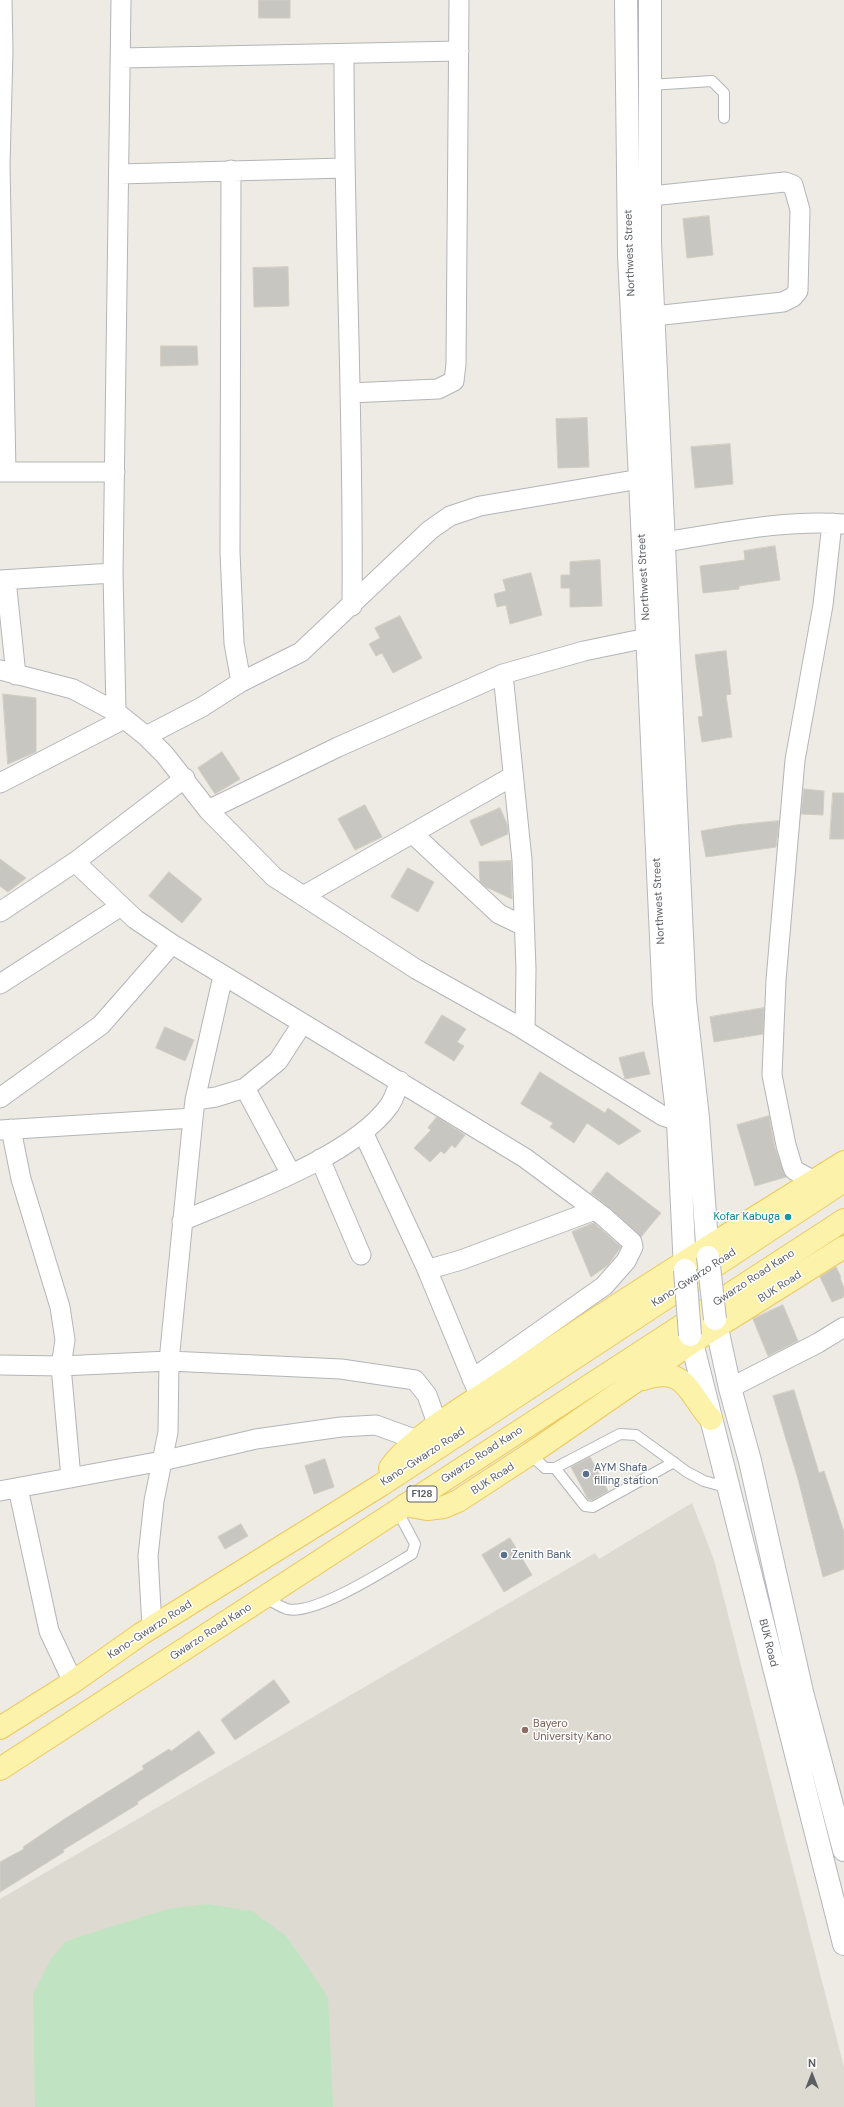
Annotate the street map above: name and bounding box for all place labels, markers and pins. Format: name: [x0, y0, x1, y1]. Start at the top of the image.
place label: Kofar Kabuga: [713, 1210, 780, 1224]
marker: Kofar Kabuga: [783, 1212, 793, 1222]
place label: AYM Shafa filling station: [594, 1461, 658, 1487]
marker: AYM Shafa filling station: [581, 1469, 591, 1479]
place label: Zenith Bank: [512, 1548, 571, 1562]
marker: Zenith Bank: [499, 1550, 509, 1560]
place label: Bayero University Kano: [533, 1717, 612, 1743]
marker: Bayero University Kano: [520, 1725, 530, 1735]

